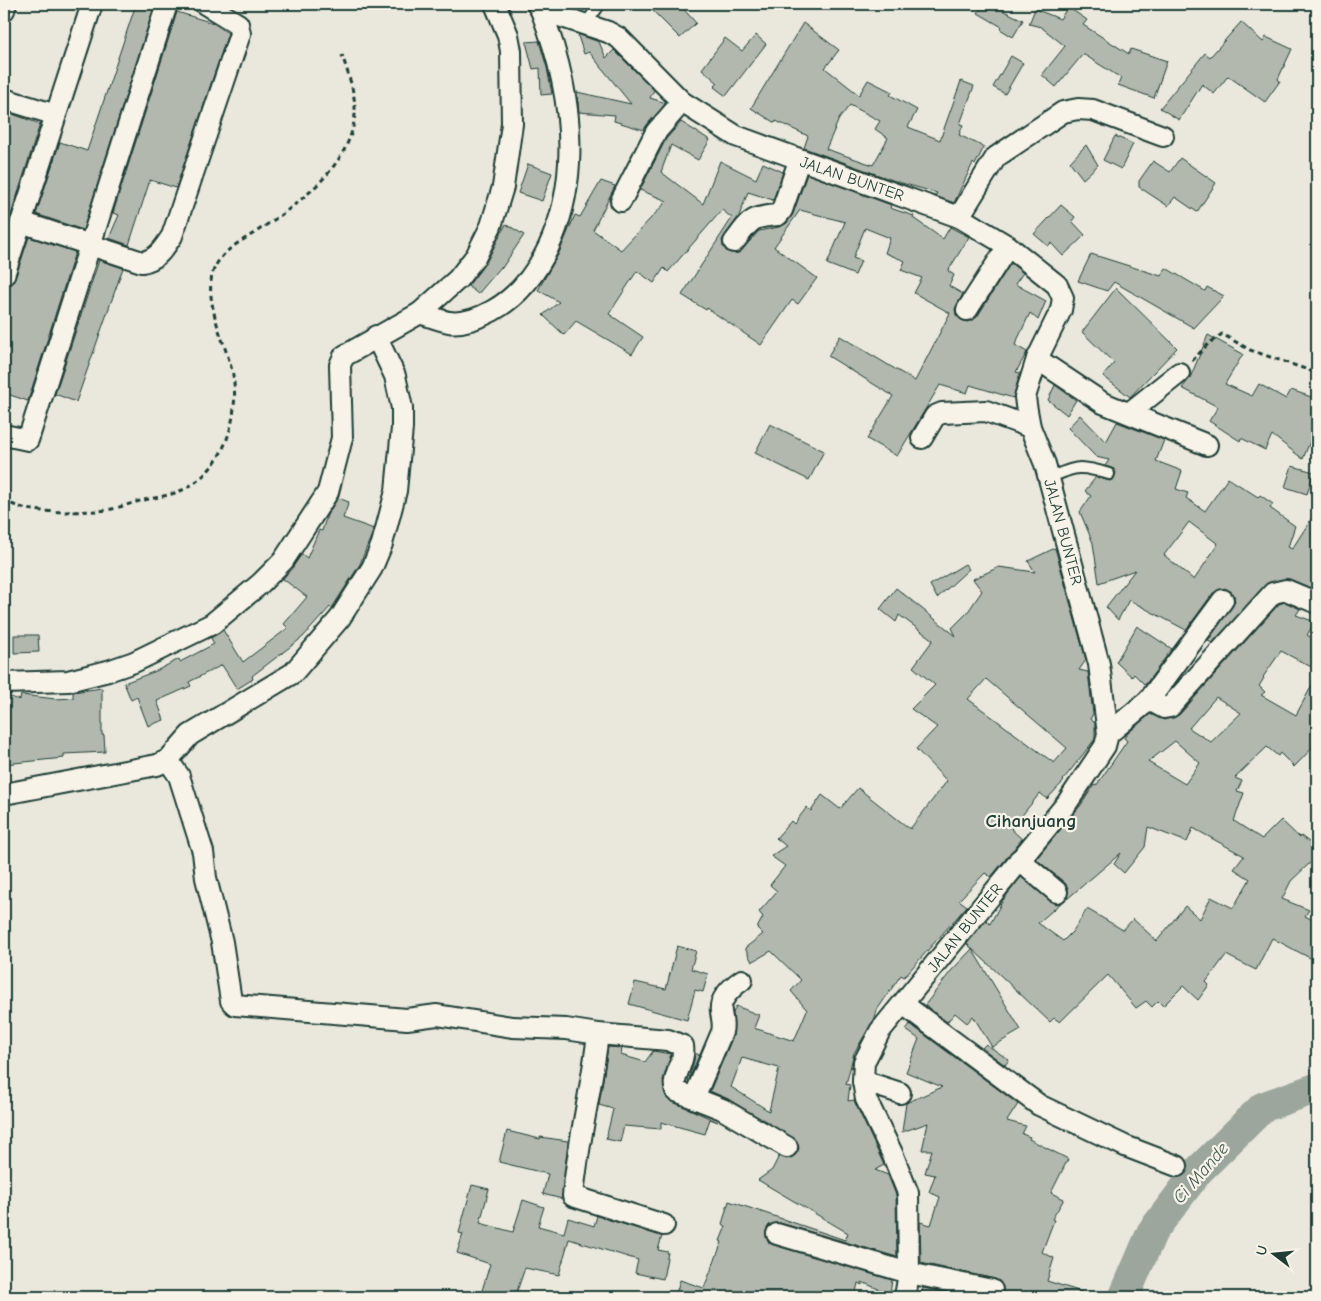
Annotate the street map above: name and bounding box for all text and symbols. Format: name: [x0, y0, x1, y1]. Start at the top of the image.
street label: JALAN BUNTER: [798, 153, 907, 205]
street label: JALAN BUNTER: [1040, 477, 1086, 587]
district label: Cihanjuang: [985, 810, 1077, 832]
street label: JALAN BUNTER: [924, 880, 1007, 976]
water label: Ci Mande: [1169, 1138, 1233, 1208]
north arrow: [1248, 1228, 1298, 1278]
text: U: [1253, 1244, 1271, 1257]

